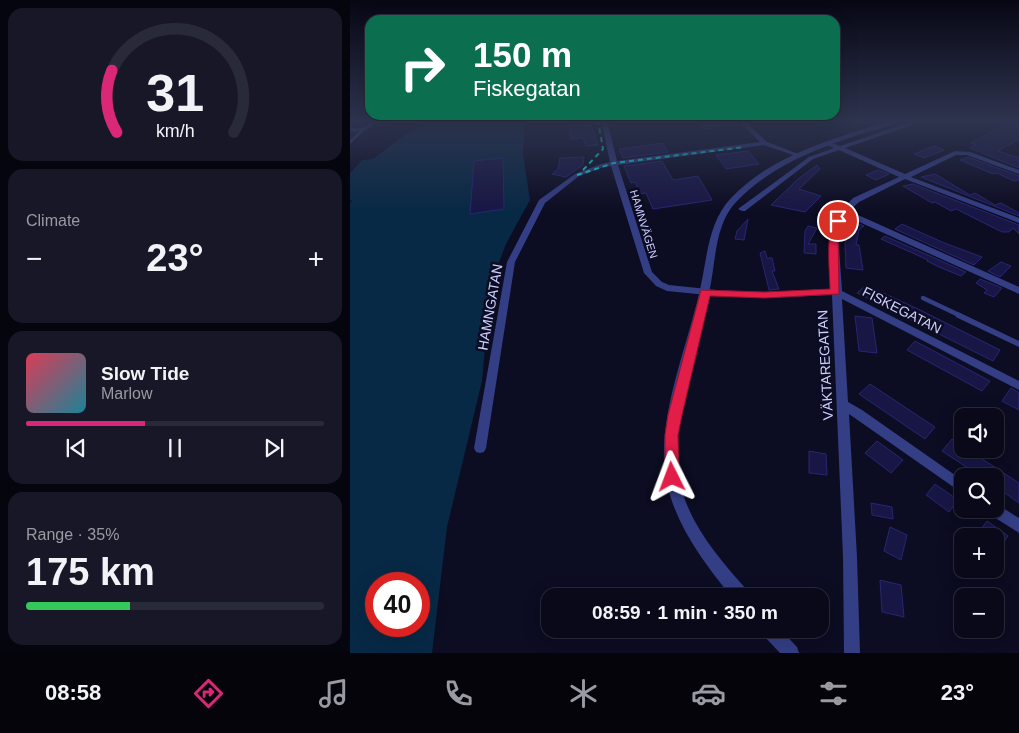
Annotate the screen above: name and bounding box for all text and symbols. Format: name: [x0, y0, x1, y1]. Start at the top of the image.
icon: right: [390, 35, 455, 100]
text: 150 m: [473, 35, 572, 74]
text: 31: [146, 64, 204, 122]
text: Fiskegatan: [473, 76, 581, 101]
text: km/h: [156, 121, 194, 141]
street label: HAMNVÄGEN: [628, 188, 660, 260]
pin: [817, 200, 859, 242]
icon: arrive: [824, 207, 852, 235]
text: Climate: [26, 212, 80, 229]
text: 23°: [146, 237, 204, 279]
text: −: [26, 243, 42, 274]
text: +: [308, 243, 324, 274]
street label: HAMNGATAN: [475, 263, 505, 351]
street label: FISKEGATAN: [860, 283, 944, 337]
street label: VÄKTAREGATAN: [814, 309, 836, 421]
text: Slow Tide: [101, 363, 189, 384]
text: Marlow: [101, 385, 153, 402]
map controls: [954, 408, 1004, 638]
button: sound: [954, 408, 1004, 458]
icon: previous: [62, 434, 90, 462]
icon: pause: [161, 434, 189, 462]
icon: next: [260, 434, 288, 462]
position arrow: [645, 450, 697, 502]
button: search: [954, 468, 1004, 518]
text: Range · 35%: [26, 526, 119, 543]
button: +: [954, 528, 1004, 578]
text: 175 km: [26, 551, 155, 593]
speed limit sign: 40: [365, 572, 430, 637]
button: −: [954, 588, 1004, 638]
text: 08:59 · 1 min · 350 m: [592, 602, 778, 623]
icon: directions: [191, 676, 226, 711]
icon: music: [316, 676, 351, 711]
icon: phone: [441, 676, 476, 711]
icon: climate: [566, 676, 601, 711]
icon: car: [691, 676, 726, 711]
icon: filters: [816, 676, 851, 711]
text: 08:58: [45, 680, 101, 705]
text: 23°: [941, 680, 974, 705]

